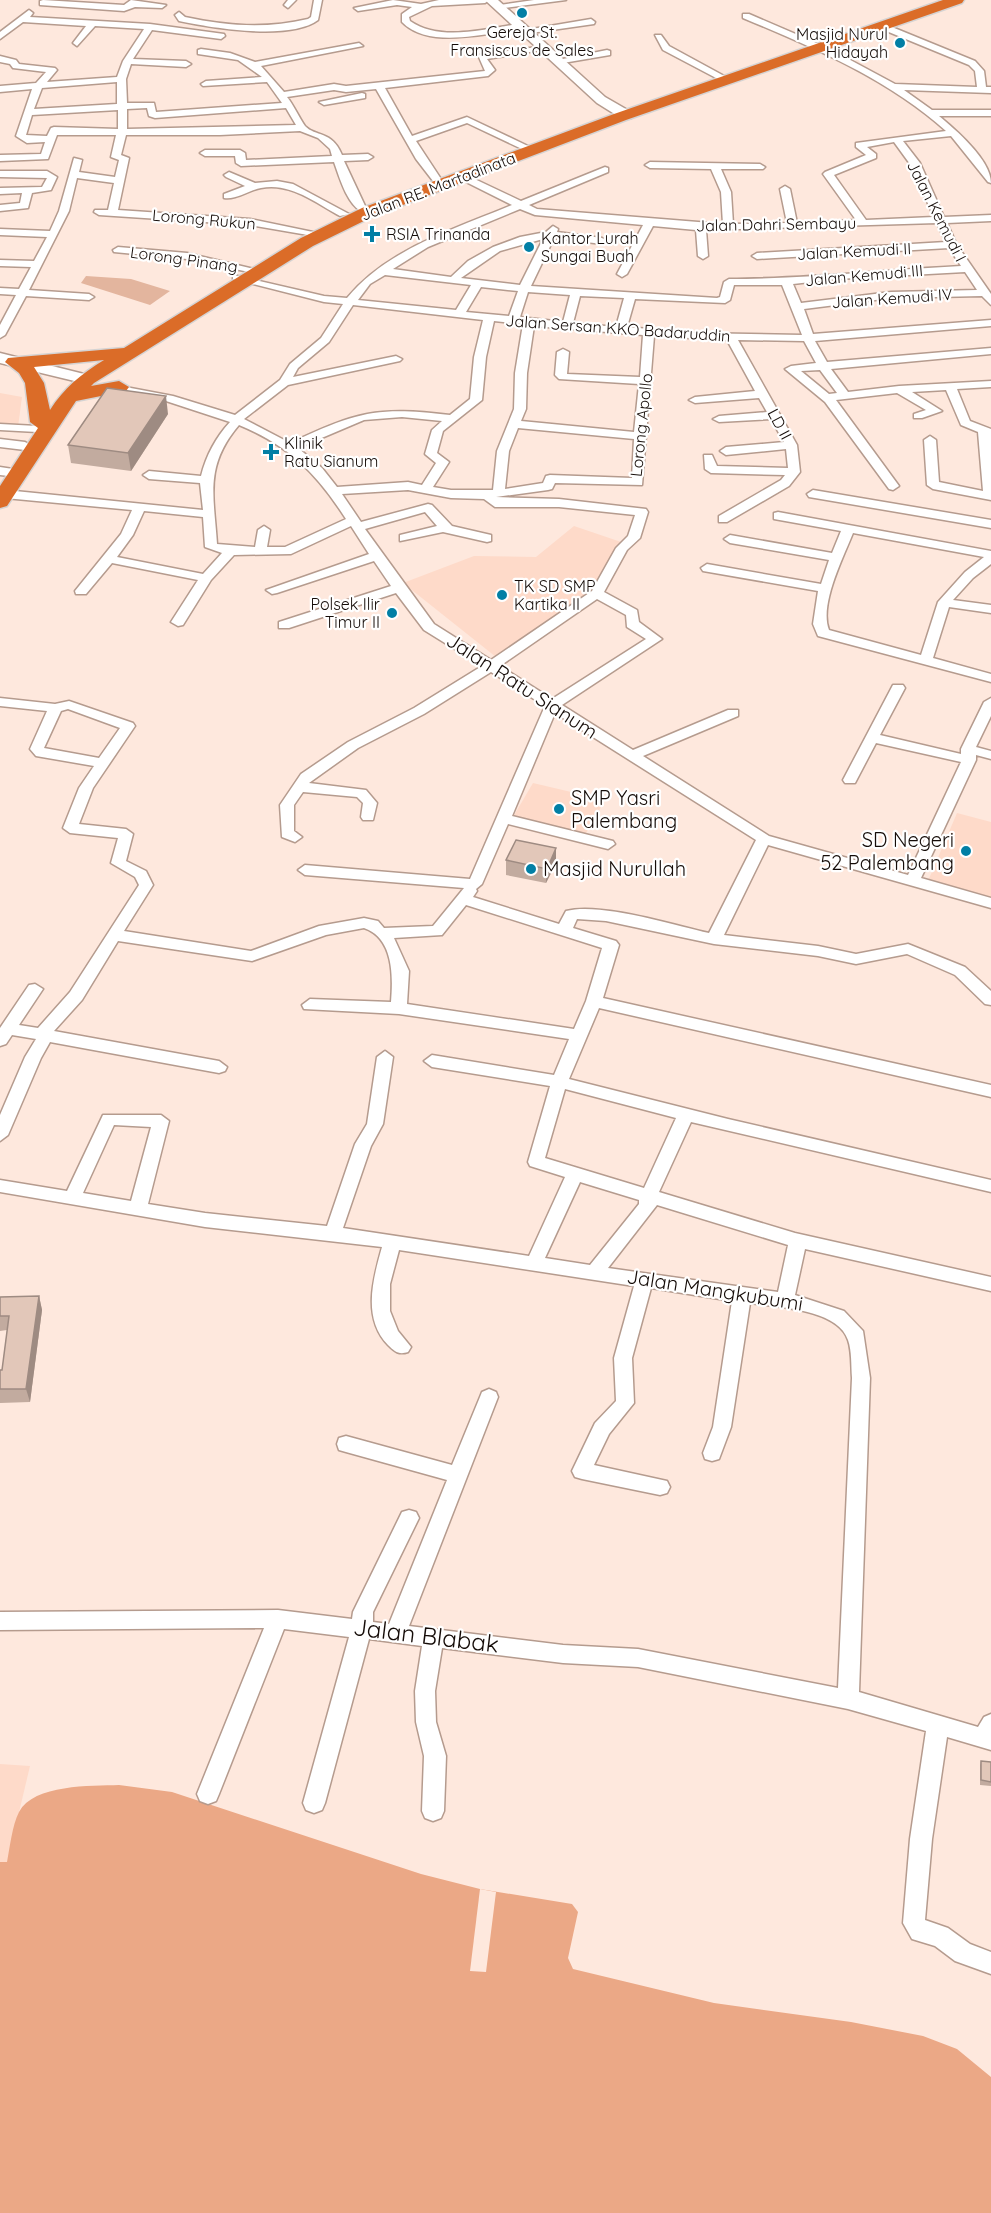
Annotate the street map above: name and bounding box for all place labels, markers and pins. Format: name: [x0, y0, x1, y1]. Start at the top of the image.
marker: Gereja St. Fransiscus de Sales: [515, 6, 529, 20]
place label: Gereja St. Fransiscus de Sales: [450, 22, 594, 60]
place label: Masjid Nurul Hidayah: [796, 24, 888, 62]
marker: Masjid Nurul Hidayah: [893, 36, 907, 50]
place label: RSIA Trinanda: [386, 224, 490, 244]
marker: RSIA Trinanda: [363, 225, 381, 243]
place label: Kantor Lurah Sungai Buah: [541, 228, 639, 266]
marker: Kantor Lurah Sungai Buah: [522, 240, 536, 254]
place label: Klinik Ratu Sianum: [284, 433, 378, 471]
marker: Klinik Ratu Sianum: [262, 443, 280, 461]
place label: TK SD SMP Kartika II: [514, 576, 595, 614]
marker: TK SD SMP Kartika II: [495, 588, 509, 602]
place label: Polsek Ilir Timur II: [311, 594, 380, 632]
marker: Polsek Ilir Timur II: [385, 606, 399, 620]
place label: SMP Yasri Palembang: [571, 785, 677, 833]
marker: SMP Yasri Palembang: [552, 802, 566, 816]
place label: SD Negeri 52 Palembang: [820, 827, 954, 875]
marker: SD Negeri 52 Palembang: [959, 844, 973, 858]
place label: Masjid Nurullah: [543, 856, 686, 881]
marker: Masjid Nurullah: [524, 862, 538, 876]

